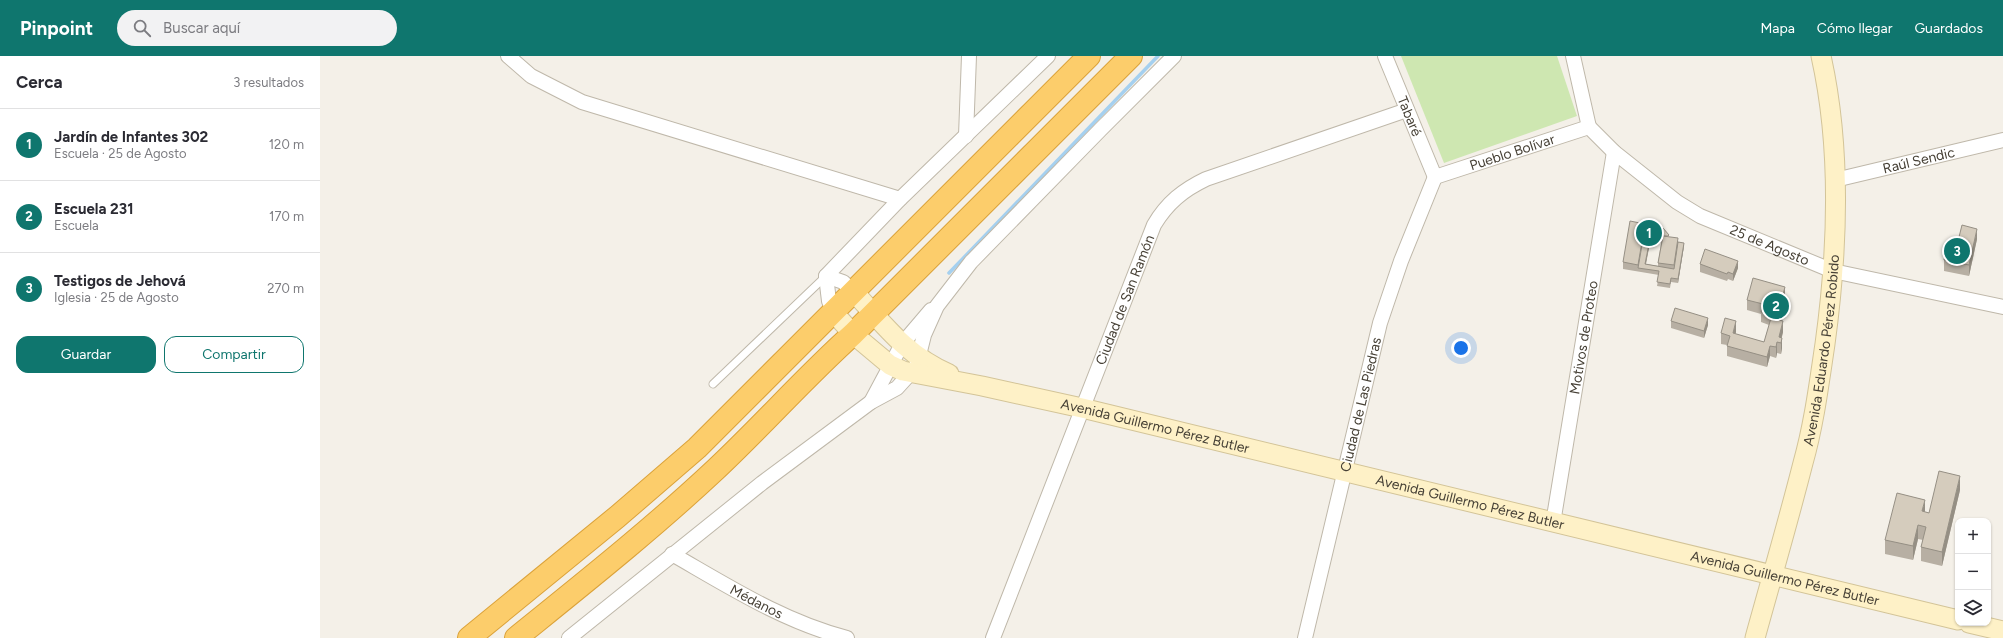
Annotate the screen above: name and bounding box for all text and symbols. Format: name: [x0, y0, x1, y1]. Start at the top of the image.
search box: [117, 10, 397, 46]
text: Pinpoint: [20, 17, 93, 40]
icon: search: [131, 17, 153, 39]
text: Buscar aquí: [163, 19, 240, 37]
text: Mapa: [1760, 20, 1795, 37]
text: Cómo llegar: [1817, 20, 1892, 37]
text: Guardados: [1914, 20, 1983, 37]
text: Cerca: [16, 72, 63, 92]
text: 3 resultados: [233, 75, 304, 90]
street label: Tabaré: [1394, 94, 1426, 139]
text: Jardín de Infantes 302: [54, 128, 208, 146]
street label: Pueblo Bolívar: [1467, 130, 1557, 174]
text: 1: [26, 137, 32, 152]
text: 120 m: [269, 137, 304, 152]
street label: Raúl Sendic: [1881, 143, 1957, 177]
text: Escuela · 25 de Agosto: [54, 146, 187, 161]
text: Escuela 231: [54, 200, 133, 218]
text: 2: [25, 209, 33, 224]
text: 170 m: [269, 209, 304, 224]
text: Escuela: [54, 218, 99, 233]
pin: 1: [1636, 218, 1662, 248]
street label: 25 de Agosto: [1727, 221, 1812, 269]
street label: Ciudad de San Ramón: [1092, 232, 1158, 367]
pin: 3: [1944, 236, 1970, 266]
street label: Avenida Eduardo Pérez Robido: [1799, 254, 1843, 447]
text: Testigos de Jehová: [54, 272, 186, 290]
street label: Motivos de Proteo: [1566, 279, 1601, 396]
text: 3: [25, 281, 33, 296]
text: 270 m: [267, 281, 304, 296]
text: Iglesia · 25 de Agosto: [54, 290, 179, 305]
pin: 2: [1763, 291, 1789, 321]
button: Guardar: [16, 336, 156, 373]
button: Compartir: [164, 336, 304, 373]
street label: Ciudad de Las Piedras: [1336, 336, 1385, 473]
your location: [1451, 338, 1471, 358]
street label: Avenida Guillermo Pérez Butler: [1059, 395, 1251, 457]
street label: Avenida Guillermo Pérez Butler: [1374, 471, 1566, 533]
map controls: [1955, 518, 1991, 626]
button: +: [1955, 518, 1991, 554]
street label: Avenida Guillermo Pérez Butler: [1689, 547, 1881, 609]
button: −: [1955, 554, 1991, 590]
street label: Médanos: [727, 581, 786, 622]
button: layers: [1955, 590, 1991, 626]

